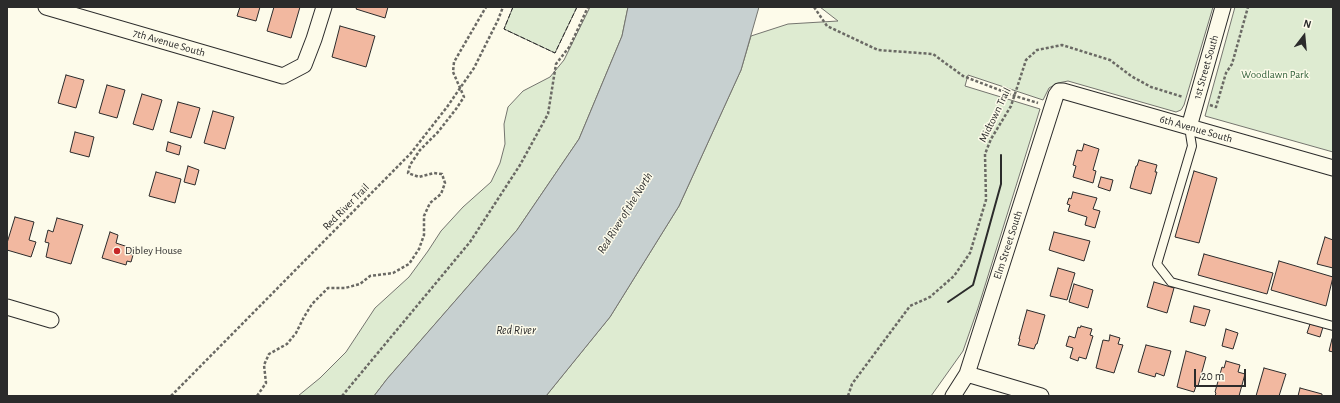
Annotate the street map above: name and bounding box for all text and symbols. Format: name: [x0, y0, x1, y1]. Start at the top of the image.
north arrow: [1284, 16, 1324, 56]
text: N: [1302, 18, 1313, 30]
street label: 7th Avenue South: [131, 26, 207, 60]
street label: 1st Street South: [1191, 33, 1221, 101]
park label: Woodlawn Park: [1241, 68, 1309, 82]
street label: Midtown Trail: [976, 86, 1014, 144]
street label: 6th Avenue South: [1158, 112, 1234, 146]
water label: Red River of the North: [594, 170, 656, 256]
street label: Red River Trail: [320, 181, 372, 233]
street label: Elm Street South: [991, 209, 1025, 281]
place label: Dibley House: [125, 244, 182, 258]
marker: Dibley House: [112, 246, 122, 256]
water label: Red River: [496, 323, 536, 337]
scale bar: [1196, 361, 1248, 387]
text: 20 m: [1201, 370, 1224, 382]

